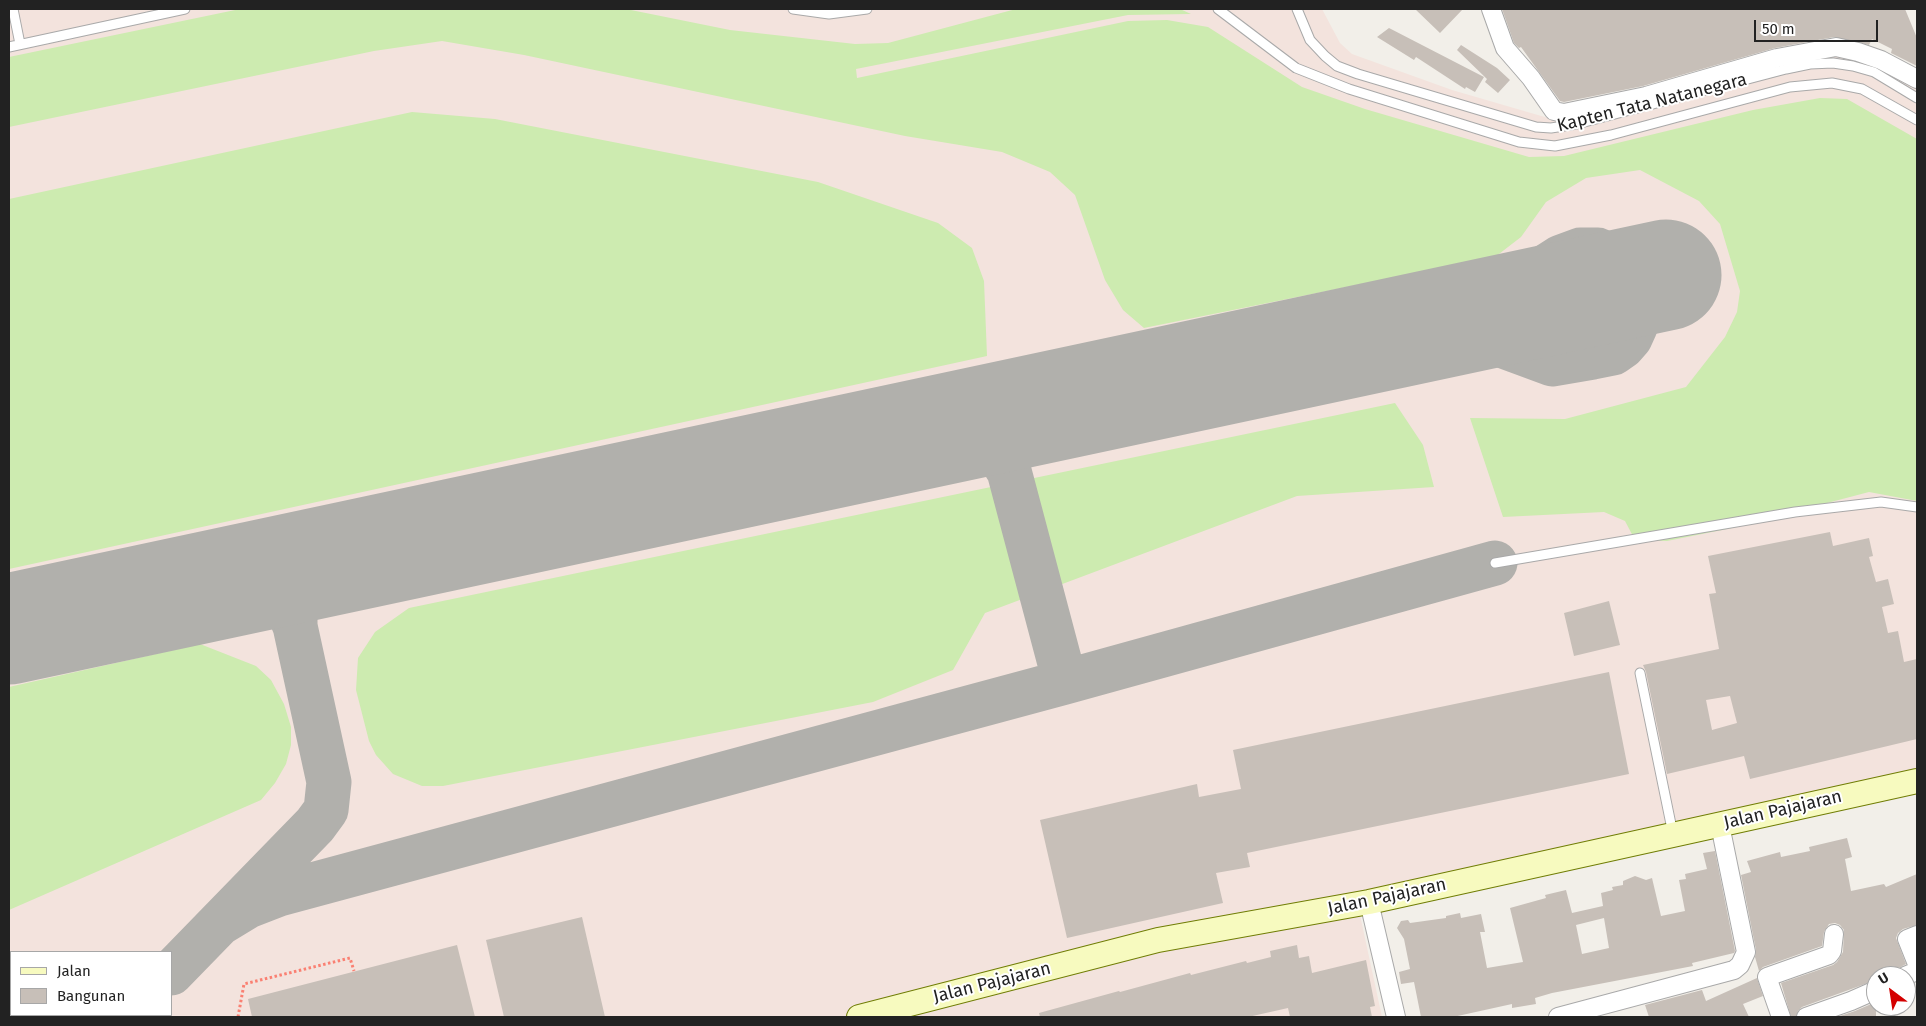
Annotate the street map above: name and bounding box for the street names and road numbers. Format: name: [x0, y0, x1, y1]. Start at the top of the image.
street label: Kapten Tata Natanegara: [1555, 69, 1749, 137]
street label: Jalan Pajajaran: [1722, 786, 1844, 834]
street label: Jalan Pajajaran: [1326, 874, 1448, 920]
street label: Jalan Pajajaran: [931, 958, 1053, 1008]

